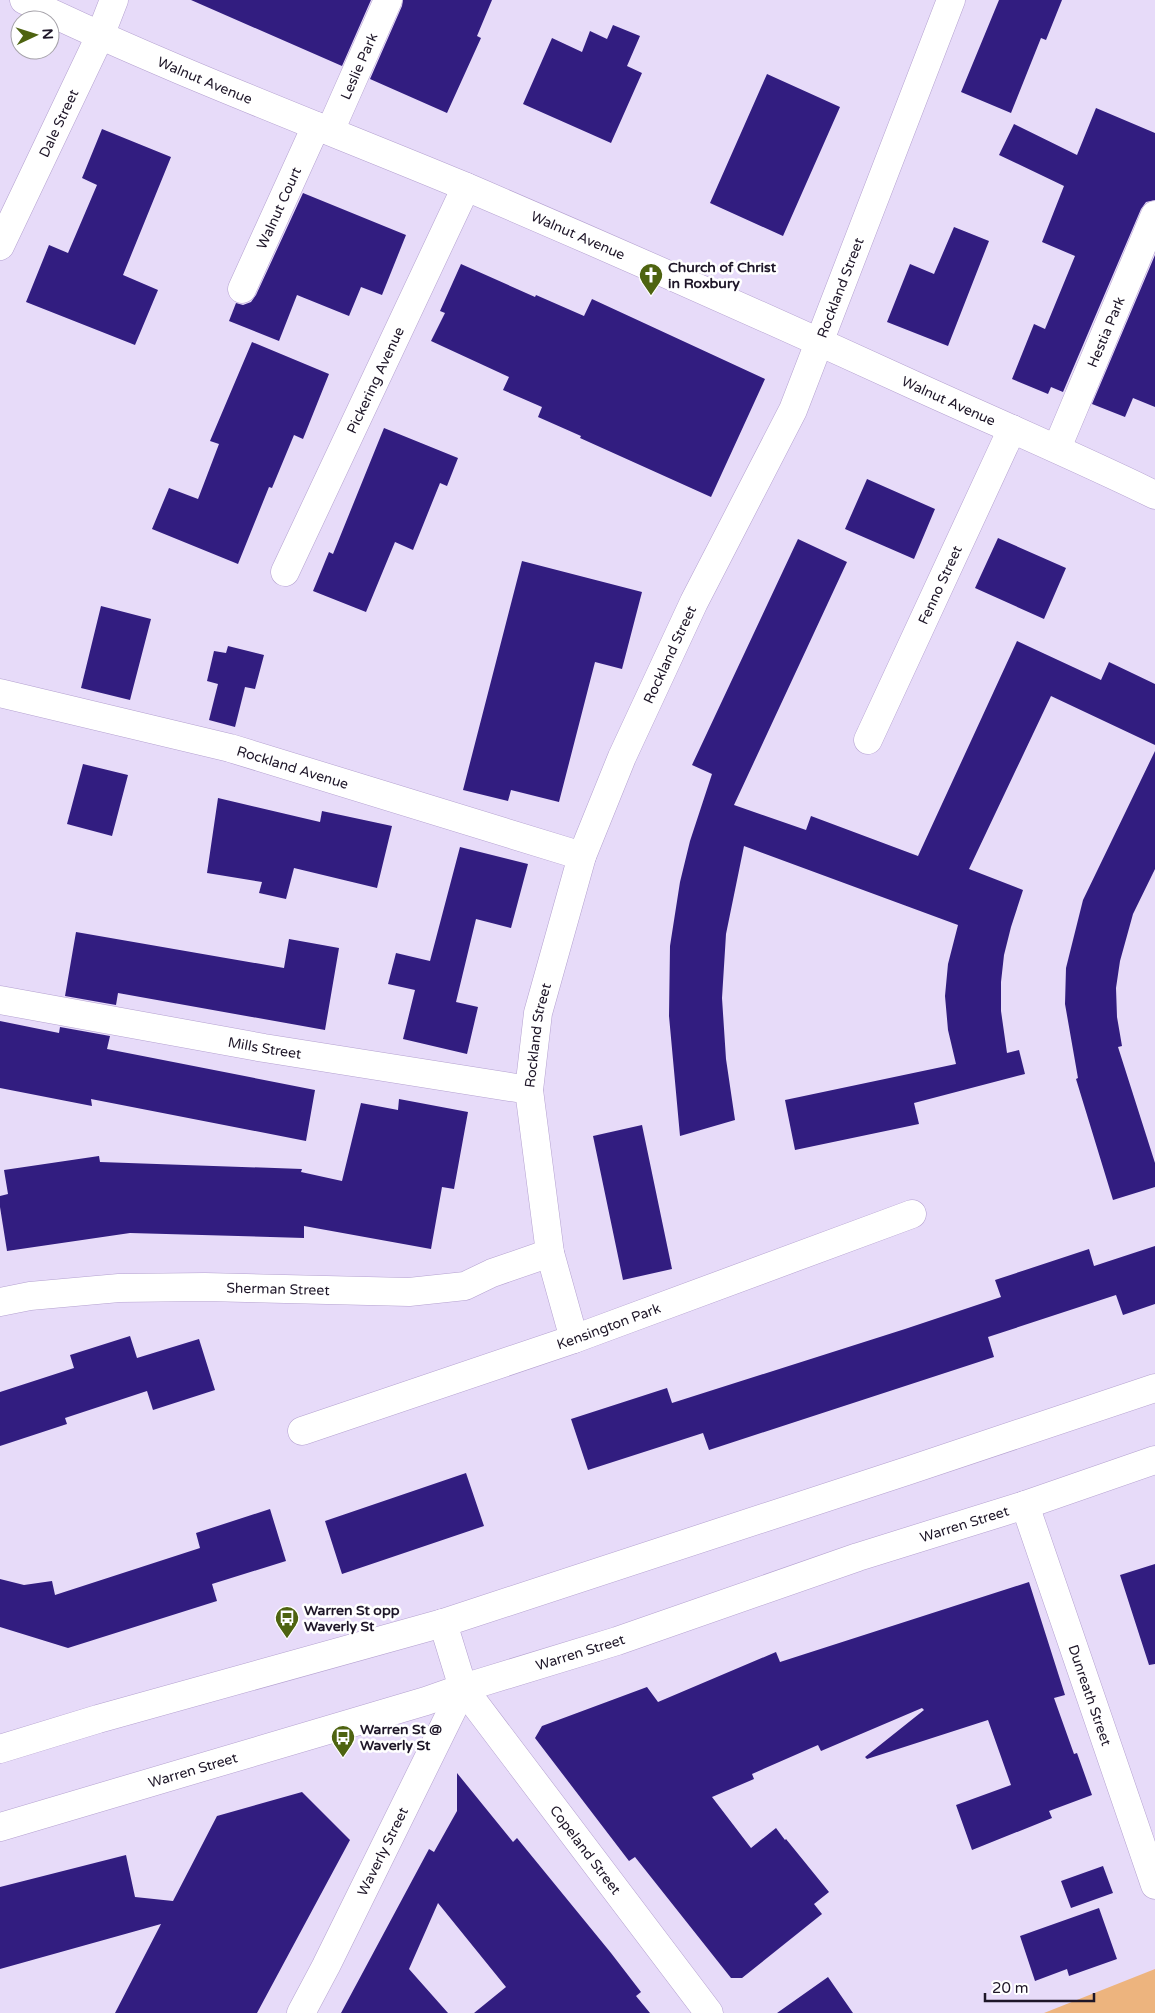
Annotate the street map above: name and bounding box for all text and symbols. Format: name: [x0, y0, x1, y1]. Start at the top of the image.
north arrow: [10, 10, 60, 60]
text: N: [39, 28, 56, 40]
street label: Leslie Park: [337, 30, 382, 102]
street label: Walnut Avenue: [155, 53, 255, 108]
street label: Dale Street: [35, 86, 83, 160]
street label: Walnut Court: [253, 164, 306, 252]
street label: Walnut Avenue: [528, 208, 628, 264]
street label: Rockland Street: [814, 235, 868, 340]
place label: Church of Christ in Roxbury: [668, 259, 777, 292]
church icon: Church of Christ in Roxbury: [638, 262, 664, 296]
street label: Hestia Park: [1084, 294, 1129, 370]
street label: Pickering Avenue: [343, 324, 408, 436]
street label: Walnut Avenue: [899, 373, 998, 430]
street label: Fenno Street: [915, 542, 966, 627]
street label: Rockland Street: [640, 602, 700, 706]
street label: Rockland Avenue: [234, 743, 351, 793]
street label: Rockland Street: [521, 980, 555, 1089]
street label: Mills Street: [226, 1034, 303, 1063]
street label: Sherman Street: [226, 1280, 331, 1299]
street label: Kensington Park: [555, 1300, 663, 1353]
street label: Warren Street: [918, 1502, 1012, 1546]
place label: Warren St opp Waverly St: [304, 1602, 400, 1635]
bus stop icon: Warren St opp Waverly St: [274, 1605, 300, 1639]
street label: Warren Street: [534, 1631, 628, 1674]
street label: Dunreath Street: [1064, 1643, 1115, 1749]
place label: Warren St @ Waverly St: [360, 1721, 442, 1754]
bus stop icon: Warren St @ Waverly St: [330, 1724, 356, 1758]
street label: Warren Street: [146, 1749, 240, 1792]
street label: Copeland Street: [546, 1802, 625, 1899]
street label: Waverly Street: [354, 1804, 412, 1899]
scale bar: [985, 1970, 1094, 2002]
text: 20 m: [992, 1979, 1029, 1997]

